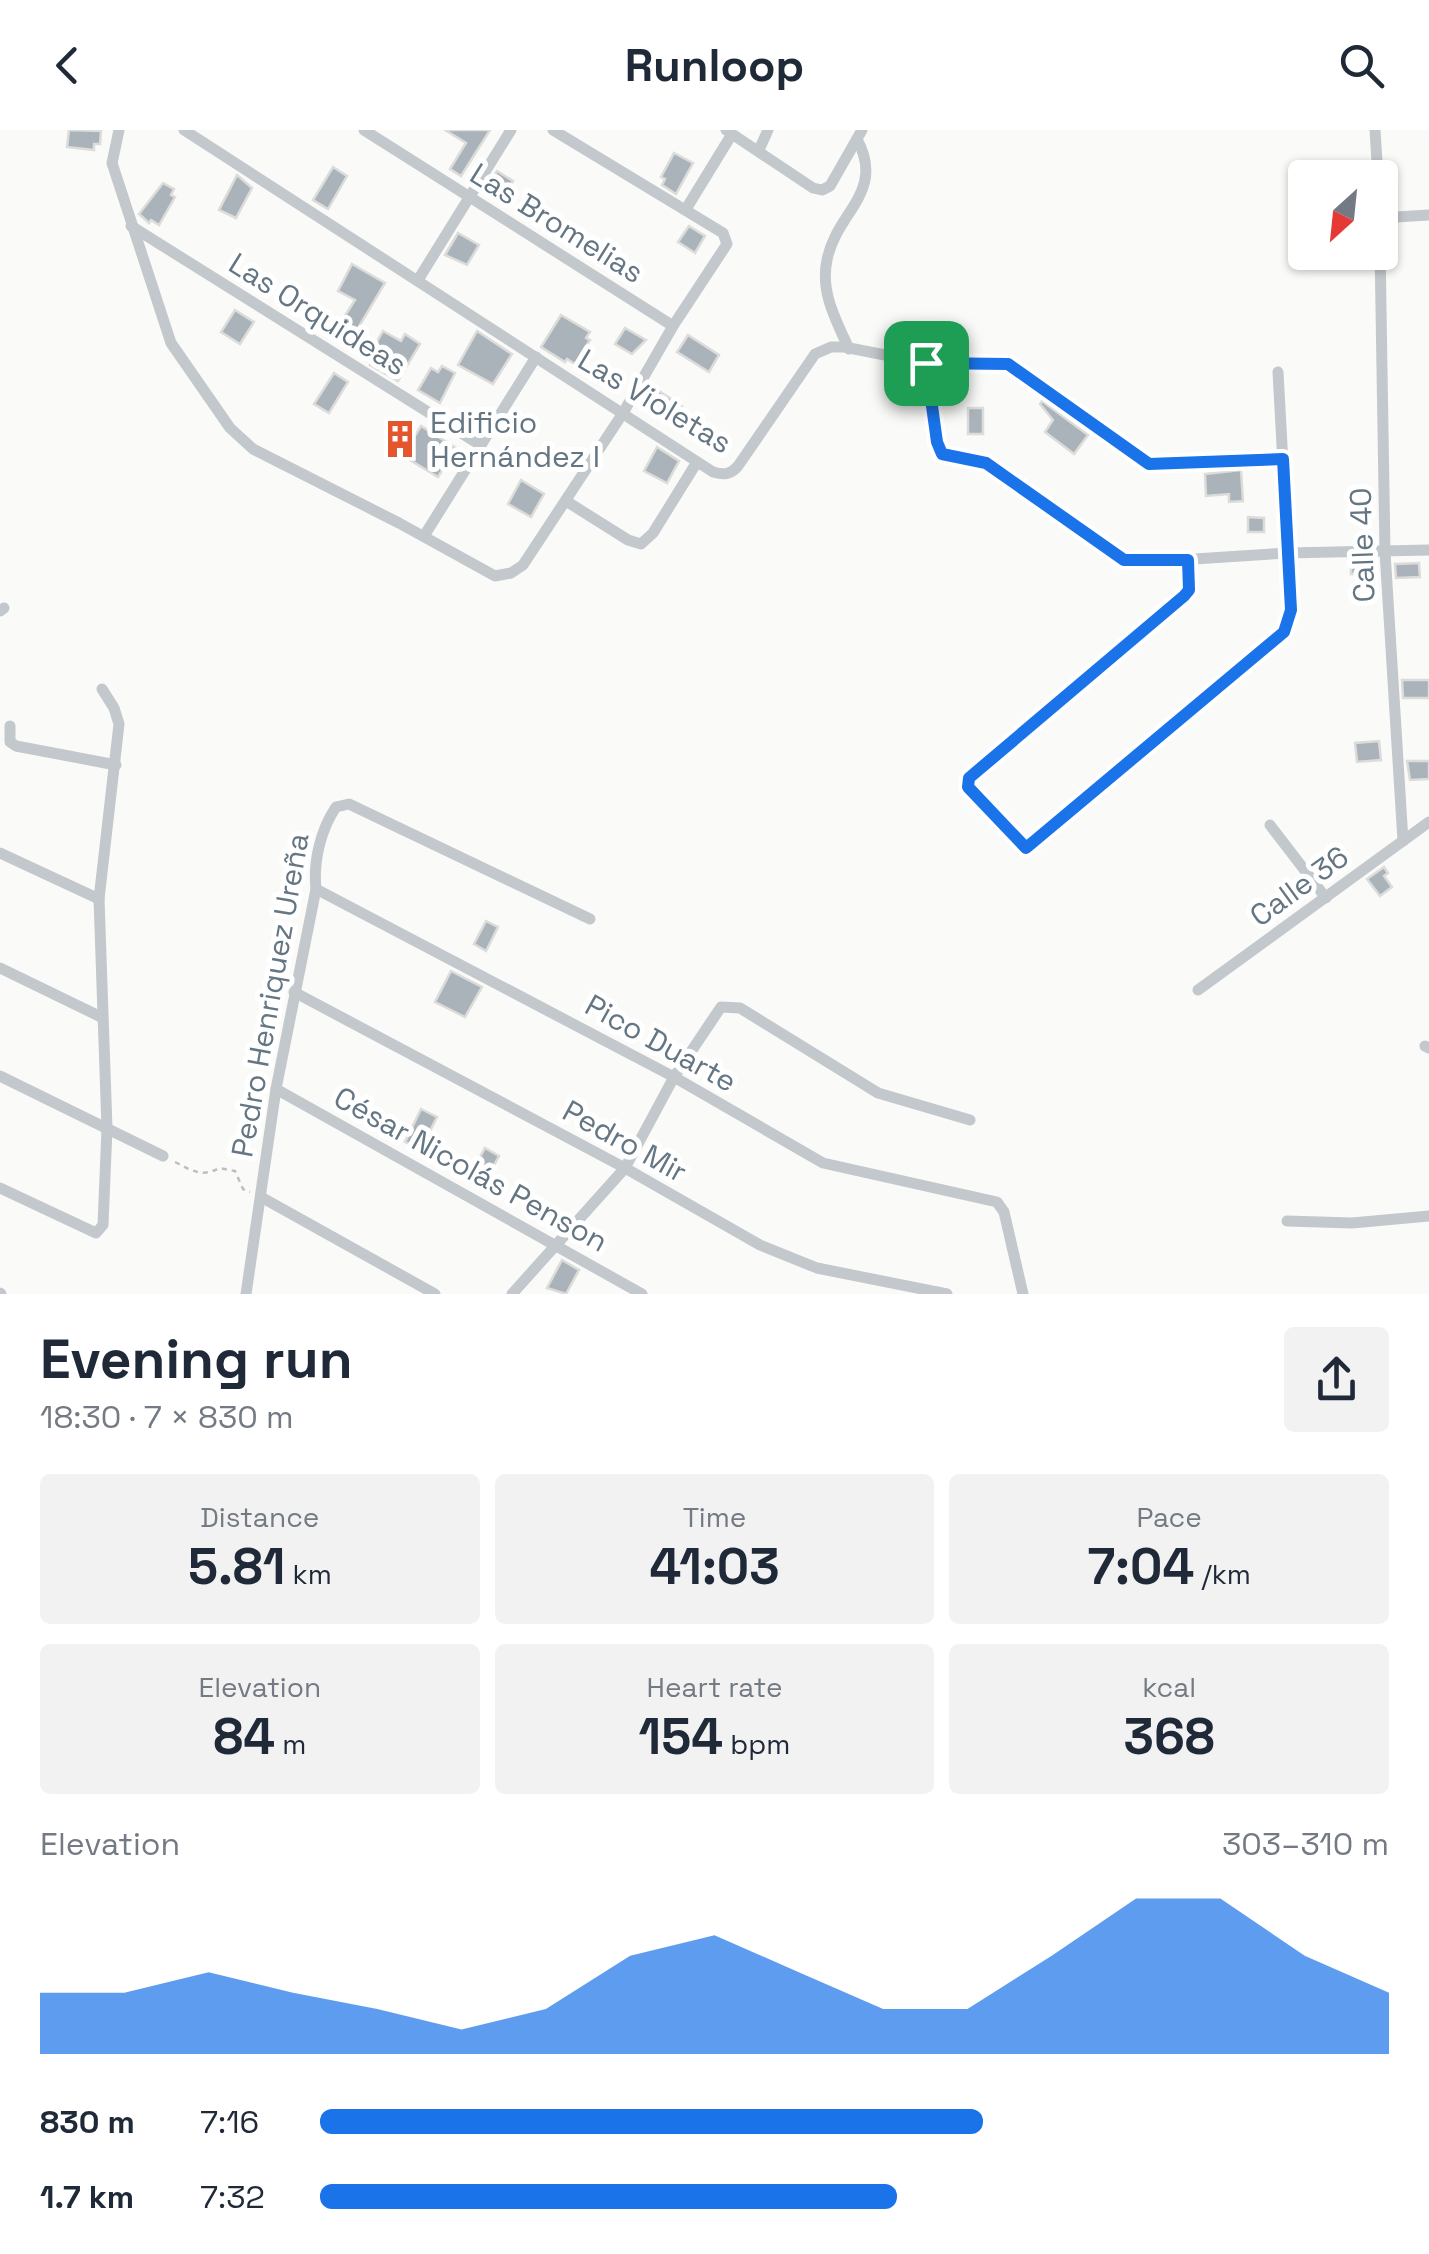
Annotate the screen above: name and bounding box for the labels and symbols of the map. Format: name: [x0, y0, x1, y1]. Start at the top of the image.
street label: Las Bromelias: [463, 154, 651, 292]
north arrow: [1288, 160, 1398, 270]
street label: Las Orquideas: [222, 244, 414, 384]
pin: [884, 321, 969, 406]
street label: Las Violetas: [571, 340, 739, 462]
place label: Edificio Hernández I: [430, 403, 600, 476]
building icon: Edificio Hernández I: [379, 418, 421, 460]
street label: Calle 40: [1341, 487, 1383, 603]
street label: Pedro Henriquez Ureña: [222, 830, 318, 1160]
street label: Calle 36: [1242, 837, 1356, 935]
street label: Pico Duarte: [578, 985, 744, 1101]
street label: César Nicolás Penson: [327, 1077, 615, 1261]
street label: Pedro Mir: [556, 1091, 694, 1191]

